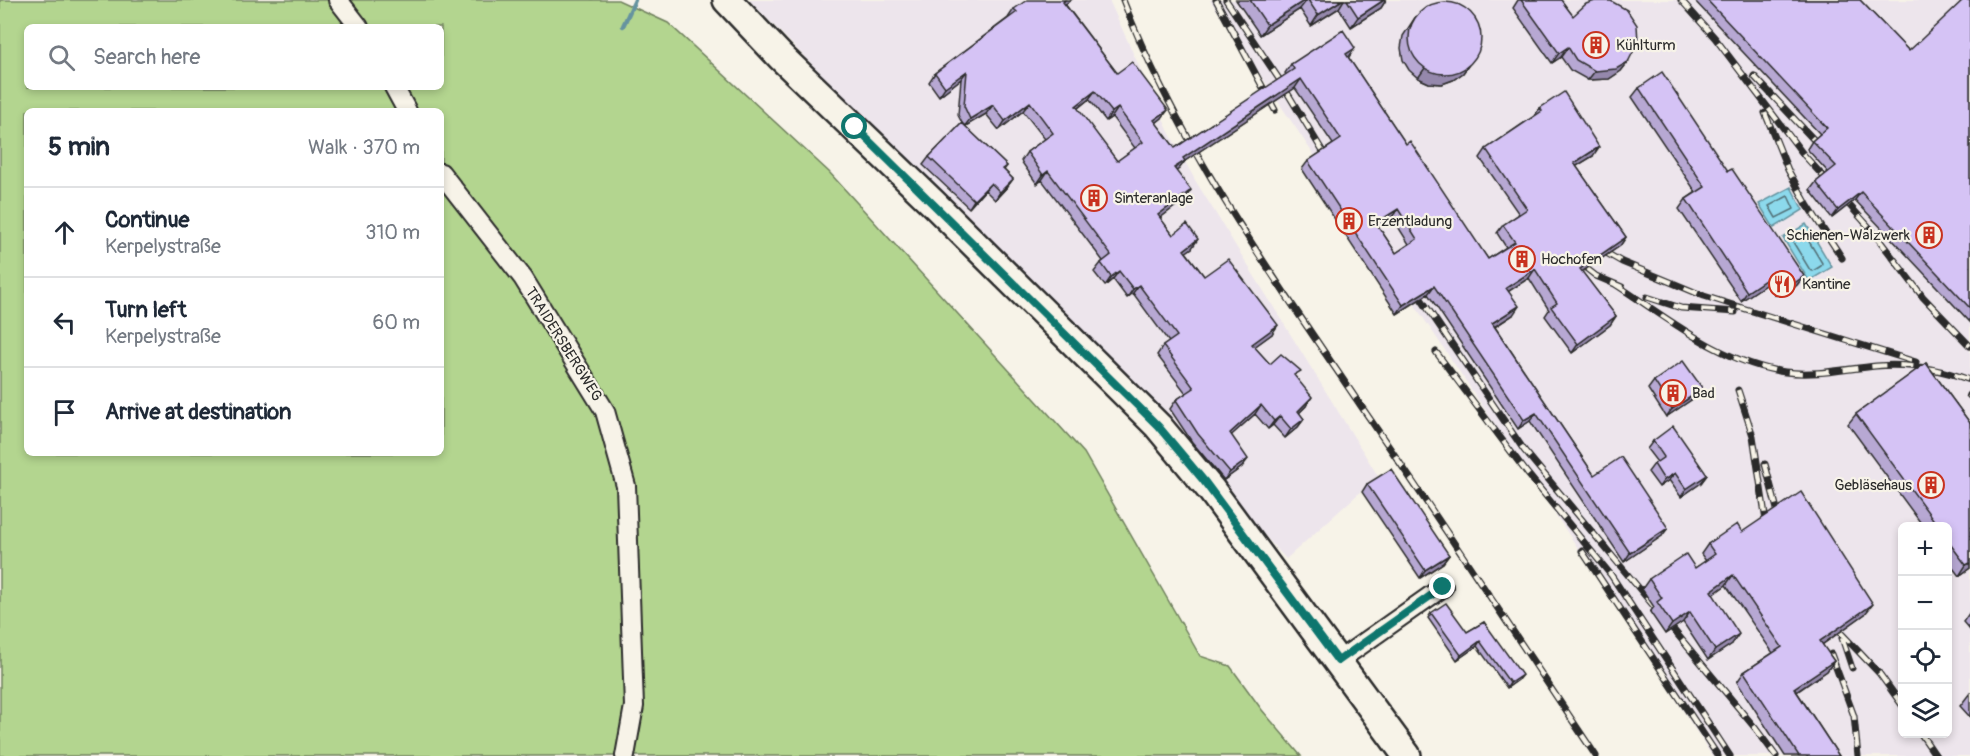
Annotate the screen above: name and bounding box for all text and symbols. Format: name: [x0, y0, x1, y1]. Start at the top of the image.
search box: [24, 24, 444, 90]
building icon: Kühlturm: [1581, 30, 1611, 60]
place label: Kühlturm: [1616, 36, 1676, 55]
icon: search: [45, 41, 78, 74]
text: Search here: [93, 43, 200, 71]
route start: [841, 113, 867, 139]
text: 5 min: [48, 131, 110, 163]
text: Walk · 370 m: [308, 135, 420, 160]
building icon: Sinteranlage: [1079, 183, 1109, 213]
place label: Sinteranlage: [1114, 189, 1194, 208]
text: Continue: [105, 206, 189, 234]
building icon: Erzentladung: [1334, 206, 1364, 236]
place label: Erzentladung: [1368, 212, 1452, 231]
icon: ahead: [48, 216, 81, 249]
text: 310 m: [365, 220, 420, 245]
building icon: Schienen-Walzwerk: [1914, 220, 1944, 250]
place label: Schienen-Walzwerk: [1786, 226, 1911, 245]
text: Kerpelystraße: [105, 234, 221, 259]
building icon: Hochofen: [1507, 244, 1537, 274]
place label: Hochofen: [1541, 250, 1602, 269]
restaurant icon: Kantine: [1767, 269, 1797, 299]
place label: Kantine: [1802, 275, 1851, 294]
street label: TRAIDERSBERGWEG: [521, 284, 606, 405]
text: Turn left: [105, 296, 187, 324]
icon: left: [48, 306, 81, 339]
text: 60 m: [373, 310, 420, 335]
text: Kerpelystraße: [105, 324, 221, 349]
building icon: Bad: [1658, 378, 1688, 408]
place label: Bad: [1692, 384, 1715, 403]
icon: arrive: [48, 396, 81, 429]
text: Arrive at destination: [105, 398, 291, 426]
building icon: Gebläsehaus: [1916, 470, 1946, 500]
place label: Gebläsehaus: [1835, 476, 1912, 495]
map controls: [1898, 522, 1952, 738]
button: +: [1898, 522, 1952, 576]
route end: [1429, 573, 1455, 599]
button: −: [1898, 576, 1952, 630]
button: locate: [1898, 630, 1952, 684]
button: layers: [1898, 684, 1952, 738]

